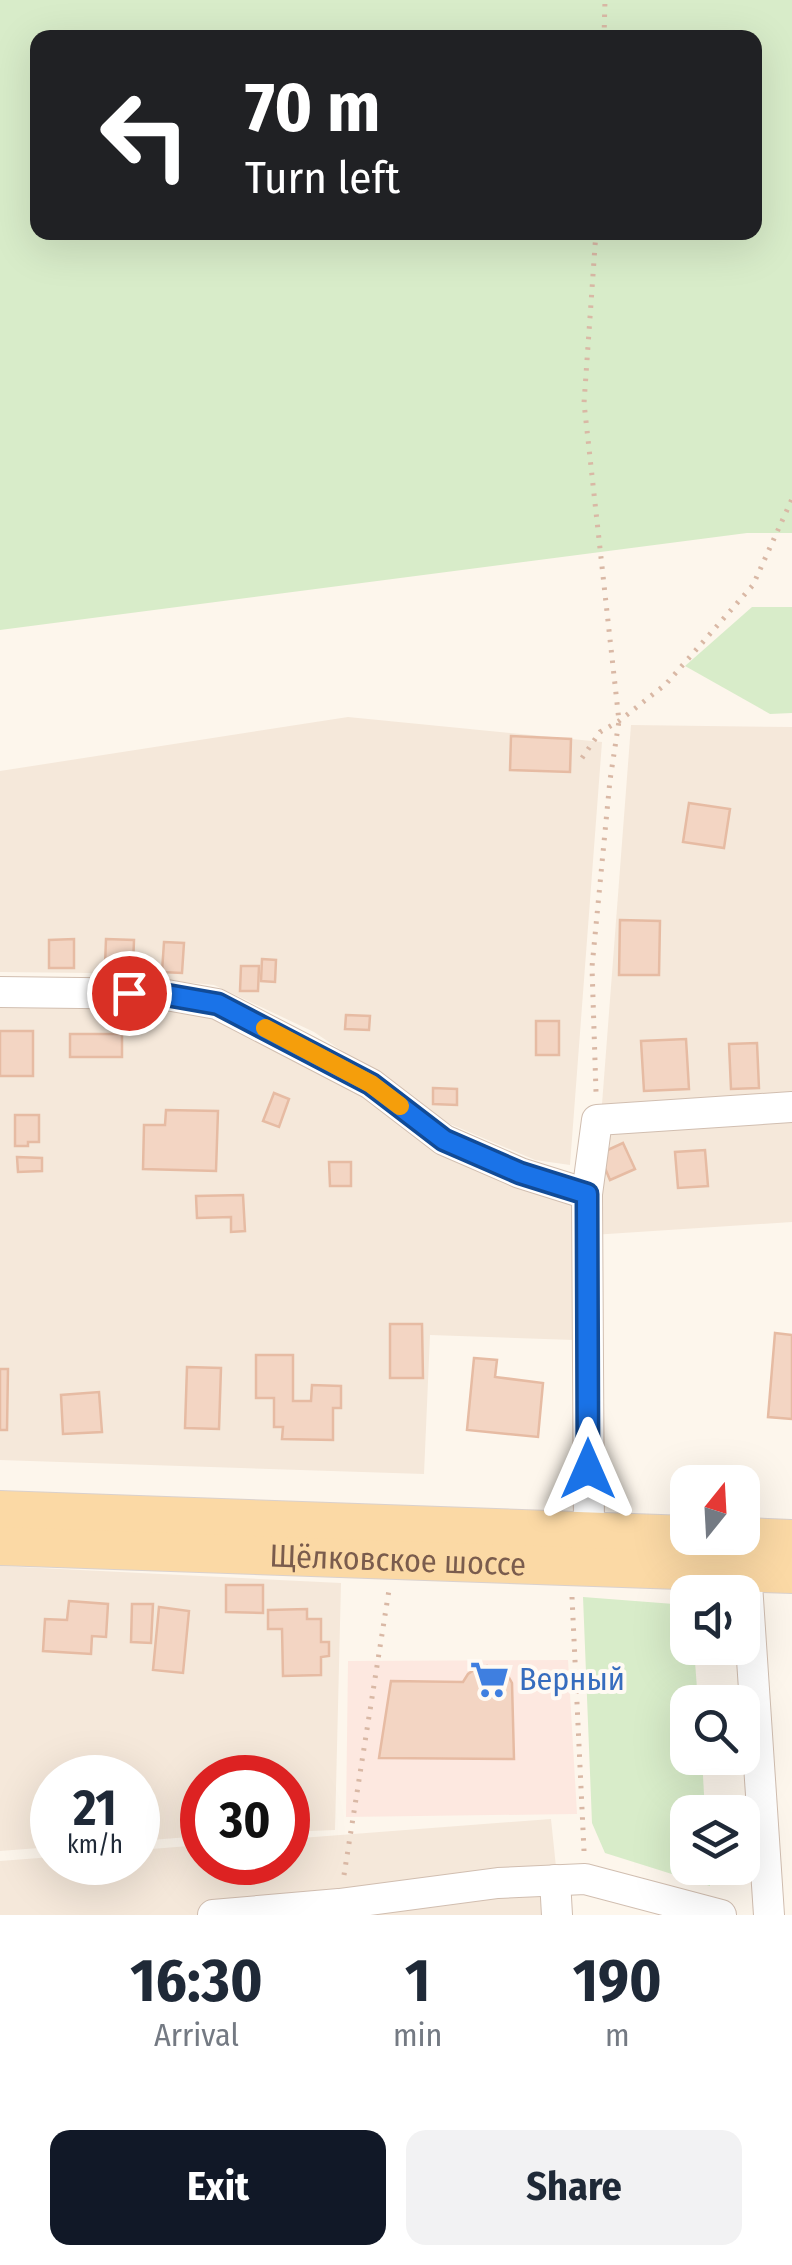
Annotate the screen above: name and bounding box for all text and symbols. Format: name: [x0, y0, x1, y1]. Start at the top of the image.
text: 70 m: [245, 66, 380, 150]
icon: left: [80, 70, 210, 200]
text: Turn left: [245, 151, 400, 205]
pin: [87, 951, 172, 1036]
icon: arrive: [102, 966, 157, 1021]
position arrow: [536, 1417, 640, 1521]
north arrow: [670, 1465, 760, 1555]
map controls: [670, 1465, 760, 1885]
street label: Щёлковское шоссе: [269, 1537, 527, 1584]
button: sound: [670, 1575, 760, 1665]
supermarket icon: Верный: [468, 1658, 510, 1700]
place label: Верный: [519, 1660, 625, 1698]
button: search: [670, 1685, 760, 1775]
speed limit sign: 30: [180, 1755, 310, 1885]
text: 21: [73, 1778, 117, 1838]
button: layers: [670, 1795, 760, 1885]
text: km/h: [67, 1830, 123, 1860]
text: 16:30: [130, 1945, 263, 2017]
text: 1: [405, 1945, 430, 2017]
text: 190: [573, 1945, 662, 2017]
text: Arrival: [154, 2016, 239, 2054]
text: min: [393, 2016, 442, 2054]
text: m: [605, 2016, 630, 2054]
button: Exit: [50, 2130, 386, 2245]
button: Share: [406, 2130, 742, 2245]

